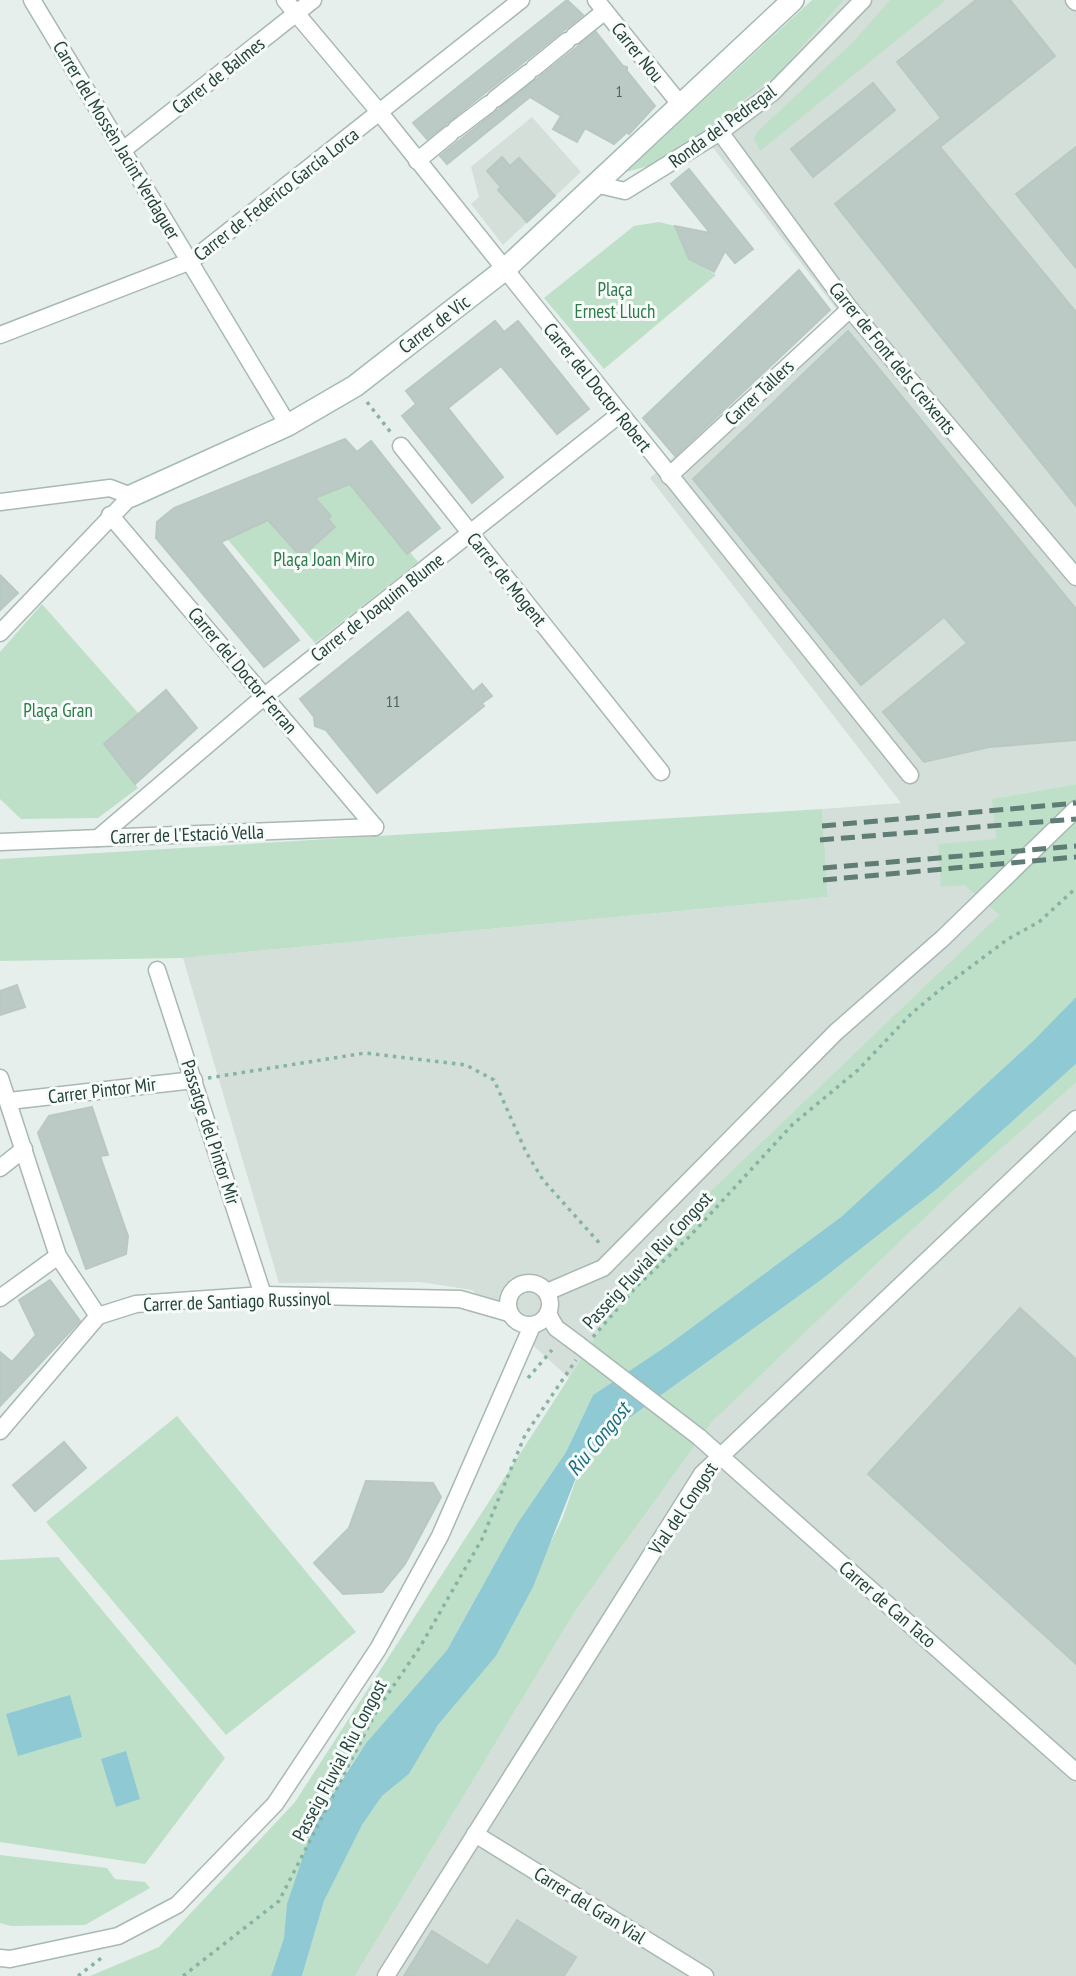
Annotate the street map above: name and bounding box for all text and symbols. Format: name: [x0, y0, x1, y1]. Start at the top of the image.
street label: Carrer Nou: [607, 17, 669, 87]
street label: Carrer de Balmes: [167, 31, 269, 119]
street label: Carrer del Mossèn Jacint Verdaguer: [48, 36, 186, 245]
street label: Ronda del Pedregal: [664, 79, 781, 173]
house number: 1: [615, 81, 623, 101]
street label: Carrer de Federico García Lorca: [189, 122, 363, 266]
park label: Plaça Ernest Lluch: [575, 277, 655, 323]
street label: Carrer de Font dels Creixents: [824, 277, 962, 439]
street label: Carrer de Vic: [394, 289, 475, 359]
street label: Carrer del Doctor Robert: [539, 318, 658, 457]
street label: Carrer Tallers: [719, 354, 799, 430]
street label: Carrer de Mogent: [462, 527, 553, 631]
park label: Plaça Joan Miro: [273, 547, 375, 571]
street label: Carrer de Joaquim Blume: [305, 547, 449, 667]
street label: Carrer del Doctor Ferran: [183, 602, 303, 738]
house number: 11: [386, 691, 400, 711]
park label: Plaça Gran: [23, 698, 93, 722]
street label: Carrer de l'Estació Vella: [110, 819, 264, 849]
street label: Passatge del Pintor Mir: [176, 1057, 246, 1208]
street label: Carrer Pintor Mir: [47, 1071, 158, 1109]
street label: Passeig Fluvial Riu Congost: [577, 1186, 717, 1334]
street label: Carrer de Santiago Russinyol: [143, 1286, 332, 1316]
water label: Riu Congost: [560, 1395, 637, 1481]
street label: Vial del Congost: [643, 1457, 723, 1560]
street label: Carrer de Can Taco: [835, 1555, 941, 1653]
street label: Passeig Fluvial Riu Congost: [286, 1675, 392, 1845]
street label: Carrer del Gran Vial: [530, 1861, 651, 1949]

